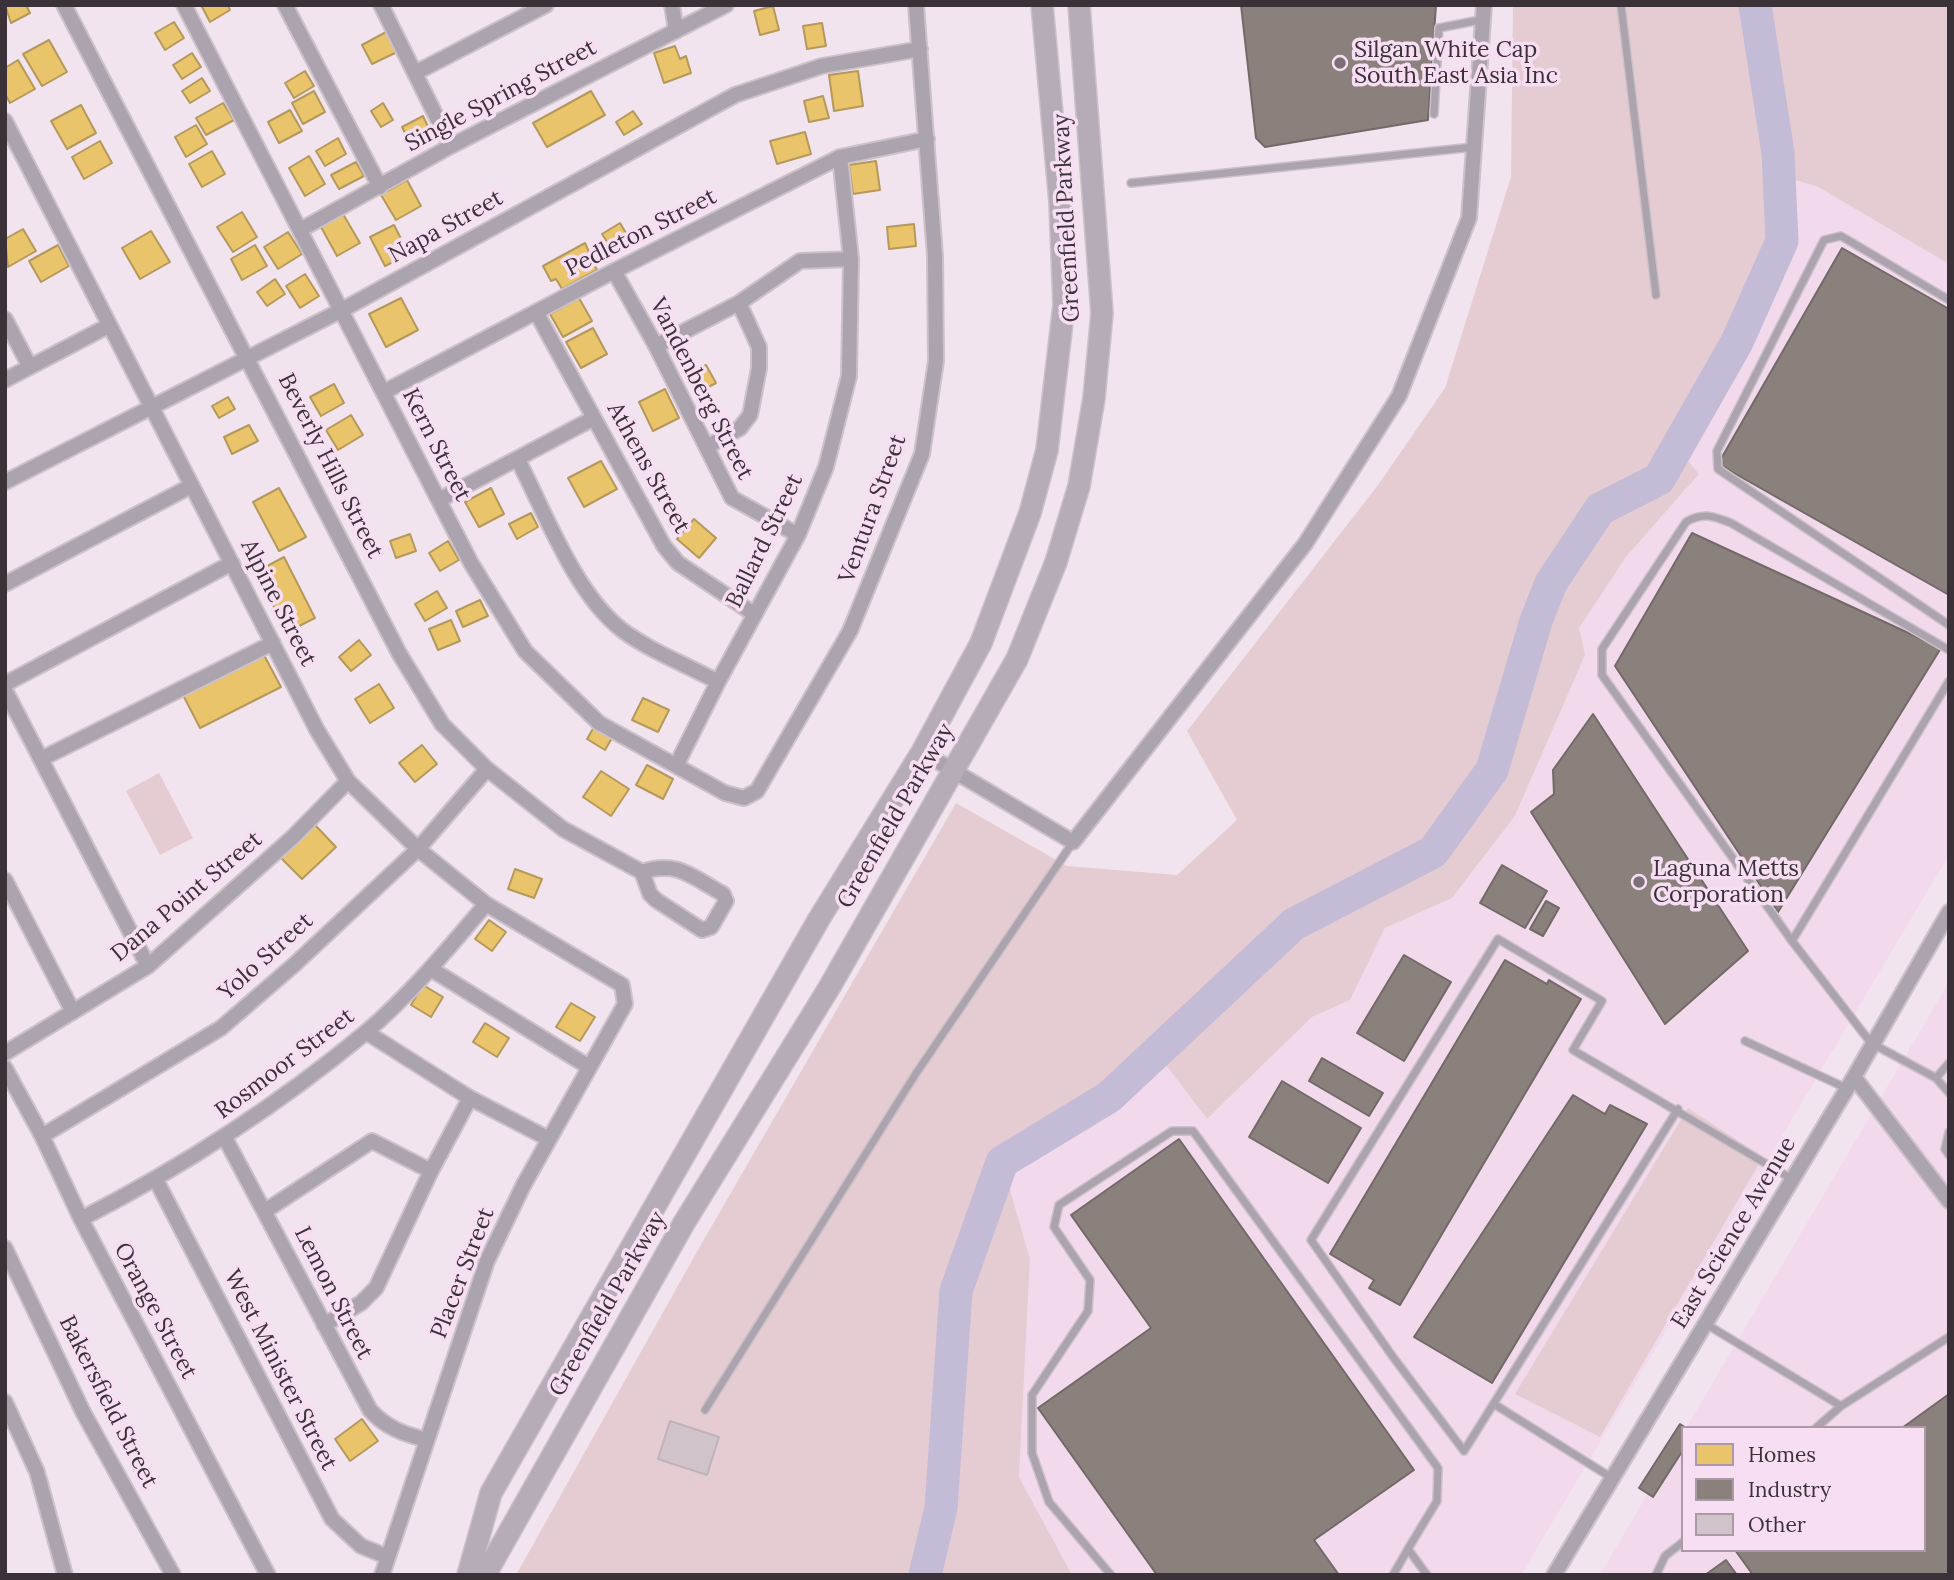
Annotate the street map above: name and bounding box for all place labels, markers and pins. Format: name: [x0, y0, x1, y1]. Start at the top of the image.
place label: Silgan White Cap South East Asia Inc: [1354, 36, 1558, 90]
marker: Silgan White Cap South East Asia Inc: [1332, 55, 1348, 71]
place label: Laguna Metts Corporation: [1653, 855, 1799, 909]
marker: Laguna Metts Corporation: [1631, 874, 1647, 890]

